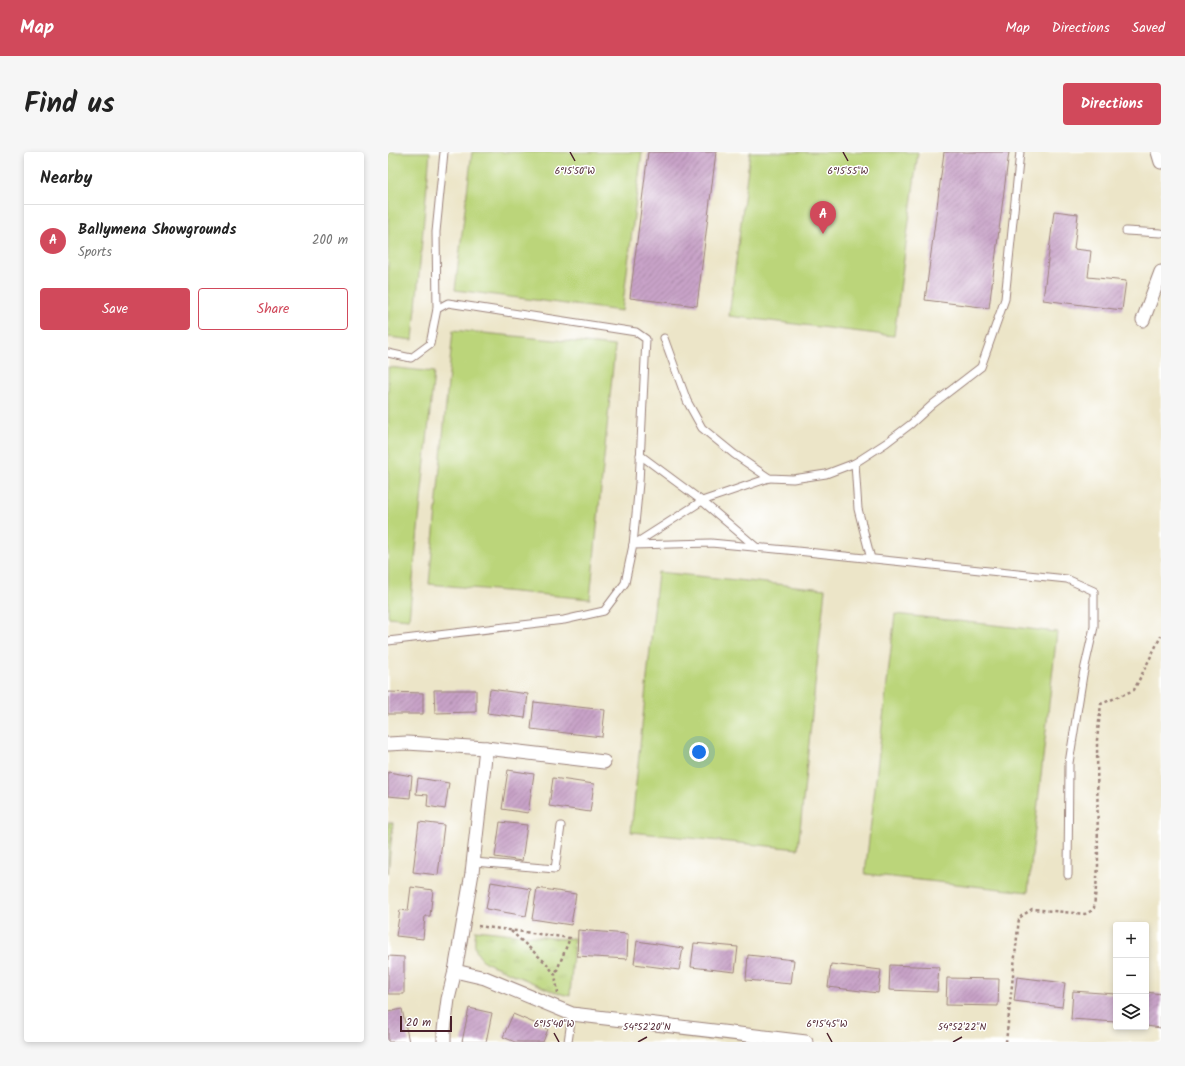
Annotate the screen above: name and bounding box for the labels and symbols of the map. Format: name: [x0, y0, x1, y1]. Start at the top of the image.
text: 6°15'50"W: [555, 163, 595, 179]
text: 6°15'55"W: [828, 163, 869, 179]
pin: A: [810, 201, 836, 234]
your location: [689, 742, 709, 762]
scale bar: [400, 1014, 452, 1033]
text: 6°15'40"W: [534, 1016, 574, 1032]
text: 6°15'45"W: [807, 1016, 848, 1032]
text: 54°52'20"N: [623, 1019, 671, 1035]
text: 54°52'22"N: [938, 1019, 987, 1035]

